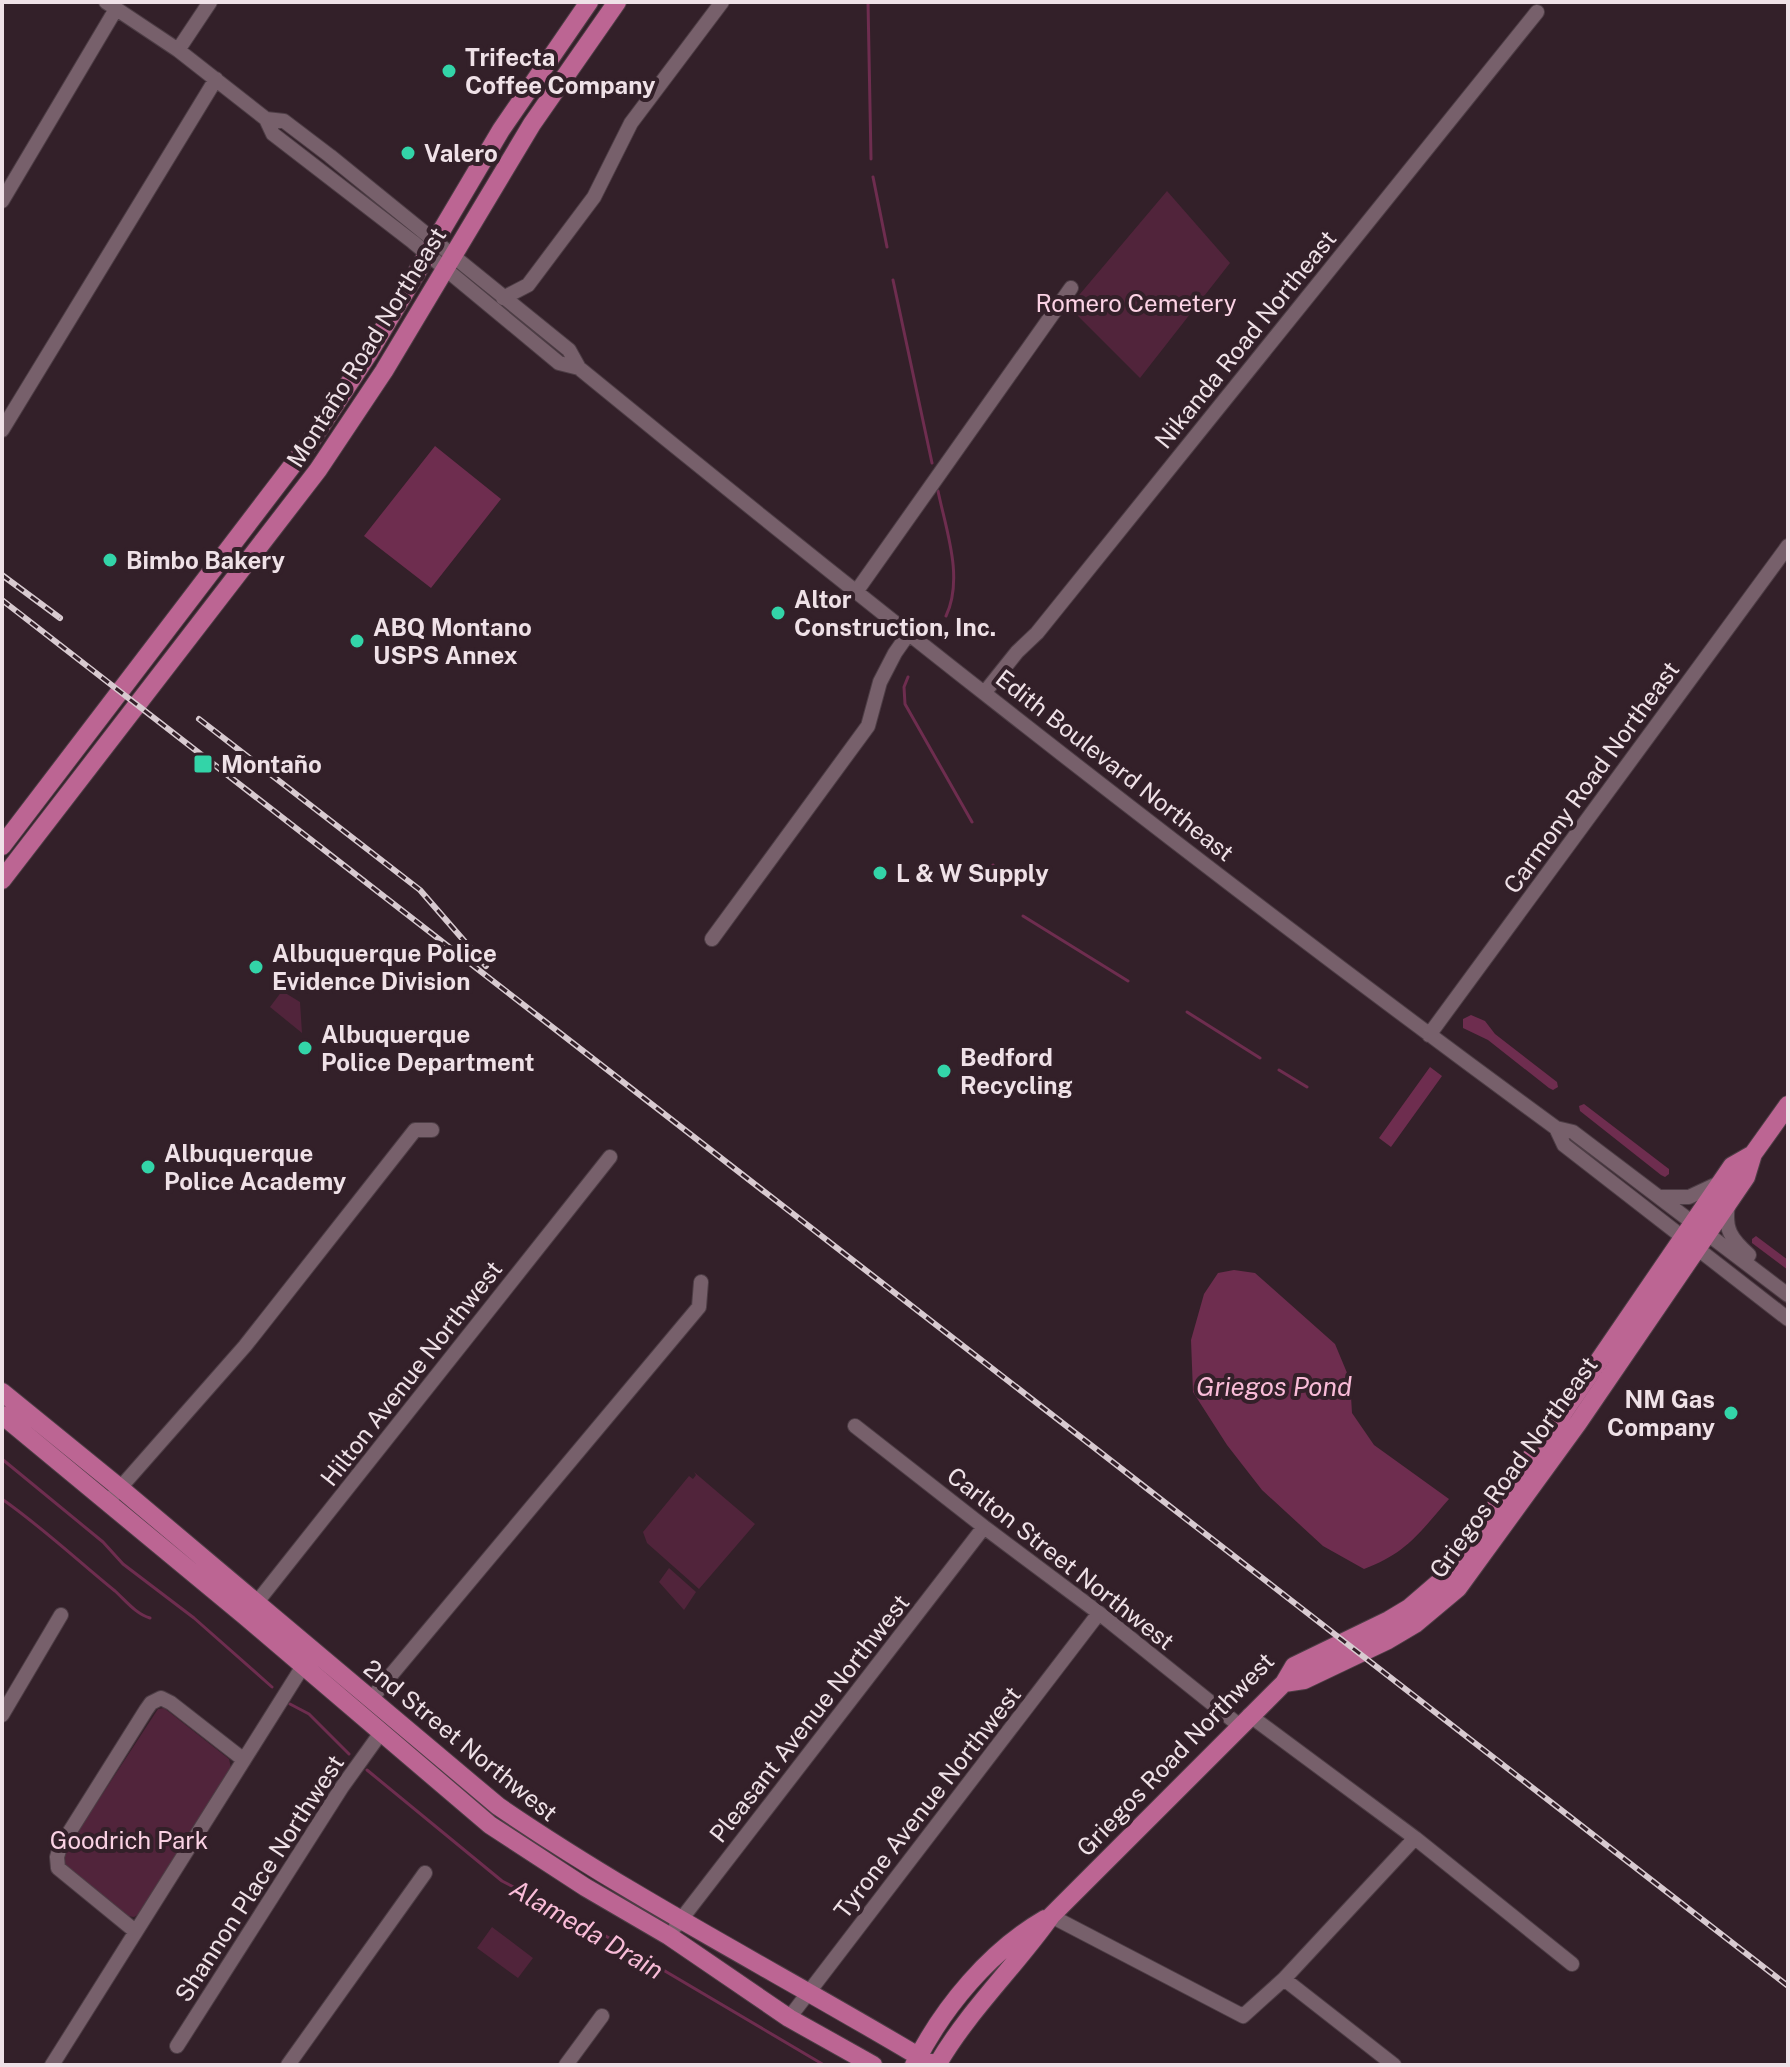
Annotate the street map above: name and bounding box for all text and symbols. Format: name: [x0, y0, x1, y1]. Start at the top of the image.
place label: Trifecta Coffee Company: [465, 43, 656, 99]
marker: Trifecta Coffee Company: [440, 62, 458, 80]
place label: Valero: [424, 139, 498, 167]
marker: Valero: [399, 144, 417, 162]
street label: Montaño Road Northeast: [281, 222, 451, 472]
street label: Nikanda Road Northeast: [1149, 224, 1341, 454]
park label: Romero Cemetery: [1035, 289, 1237, 317]
place label: Bimbo Bakery: [126, 546, 285, 574]
marker: Bimbo Bakery: [101, 551, 119, 569]
place label: Altor Construction, Inc.: [794, 585, 996, 641]
marker: Altor Construction, Inc.: [769, 604, 787, 622]
place label: ABQ Montano USPS Annex: [373, 613, 532, 669]
marker: ABQ Montano USPS Annex: [348, 632, 366, 650]
street label: Carmony Road Northeast: [1498, 656, 1684, 898]
street label: Edith Boulevard Northeast: [991, 663, 1239, 867]
place label: Montaño: [221, 750, 322, 778]
marker: Montaño: [192, 753, 214, 775]
place label: L & W Supply: [896, 859, 1049, 887]
marker: L & W Supply: [871, 864, 889, 882]
place label: Albuquerque Police Evidence Division: [272, 939, 497, 995]
marker: Albuquerque Police Evidence Division: [247, 958, 265, 976]
place label: Albuquerque Police Department: [321, 1020, 535, 1076]
marker: Albuquerque Police Department: [296, 1039, 314, 1057]
place label: Bedford Recycling: [960, 1043, 1073, 1099]
marker: Bedford Recycling: [935, 1062, 953, 1080]
place label: Albuquerque Police Academy: [164, 1139, 347, 1195]
marker: Albuquerque Police Academy: [139, 1158, 157, 1176]
street label: Hilton Avenue Northwest: [314, 1255, 508, 1491]
street label: Griegos Road Northeast: [1423, 1351, 1603, 1583]
water label: Griegos Pond: [1196, 1371, 1352, 1402]
place label: NM Gas Company: [1607, 1385, 1715, 1441]
marker: NM Gas Company: [1722, 1404, 1740, 1422]
street label: Carlton Street Northwest: [942, 1461, 1180, 1655]
street label: Pleasant Avenue Northwest: [703, 1588, 915, 1848]
street label: Griegos Road Northwest: [1071, 1647, 1279, 1861]
street label: 2nd Street Northwest: [359, 1653, 563, 1827]
street label: Tyrone Avenue Northwest: [828, 1680, 1026, 1924]
street label: Shannon Place Northwest: [169, 1749, 349, 2007]
park label: Goodrich Park: [50, 1826, 208, 1854]
water label: Alameda Drain: [505, 1873, 669, 1985]

